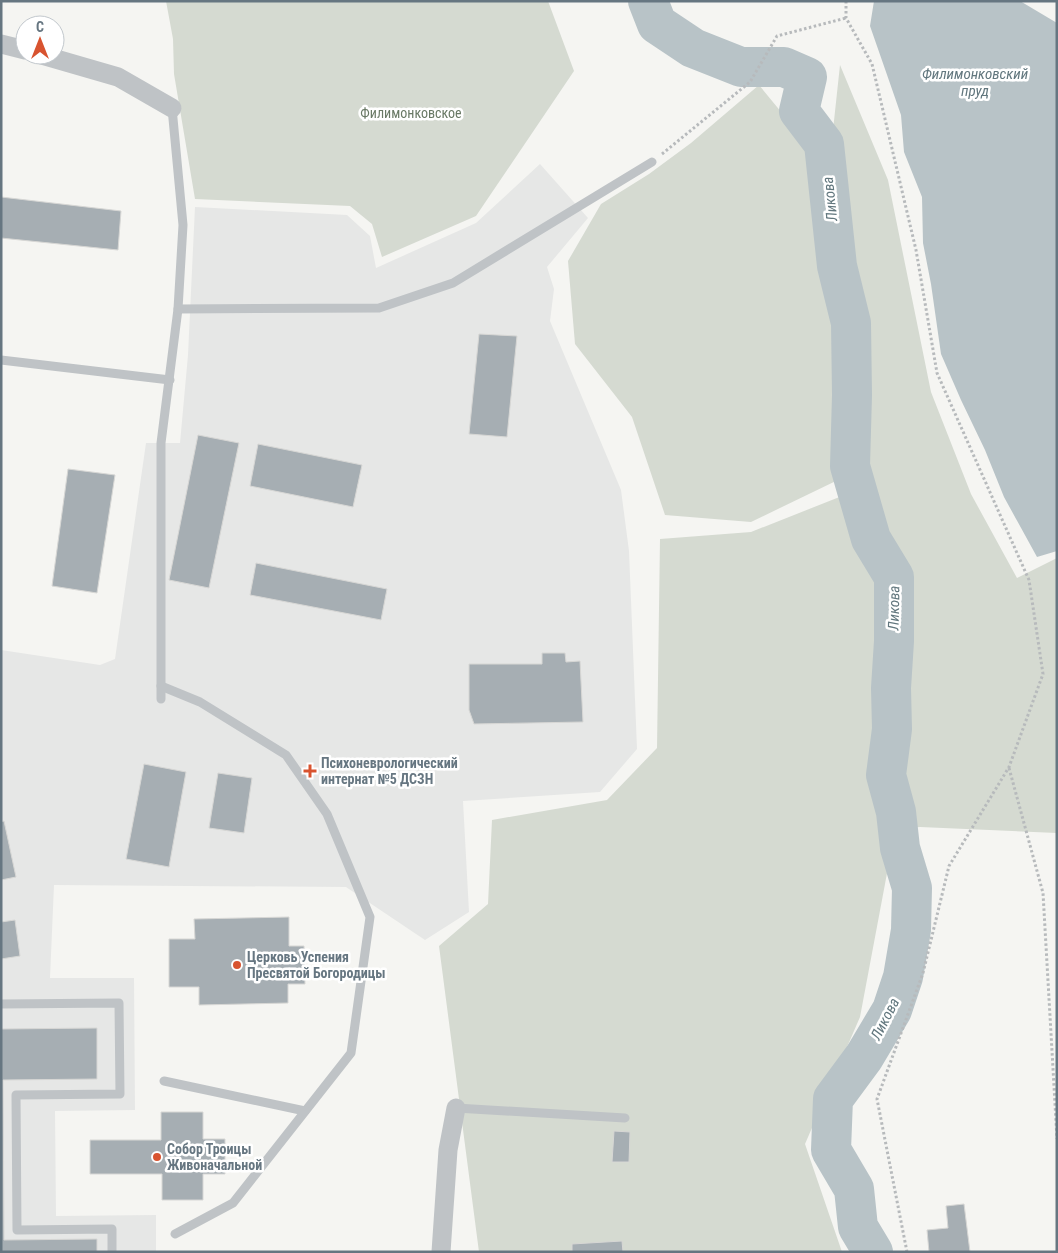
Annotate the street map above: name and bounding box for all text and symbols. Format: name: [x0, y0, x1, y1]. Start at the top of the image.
north arrow: [15, 15, 65, 65]
text: С: [36, 19, 44, 35]
water label: Филимонковский пруд: [922, 65, 1028, 100]
park label: Филимонковское: [360, 105, 462, 121]
water label: Ликова: [819, 176, 841, 223]
water label: Ликова: [885, 585, 903, 632]
place label: Психоневрологический интернат №5 ДСЗН: [321, 755, 458, 787]
marker: Психоневрологический интернат №5 ДСЗН: [303, 764, 317, 778]
place label: Церковь Успения Пресвятой Богородицы: [247, 949, 386, 981]
marker: Церковь Успения Пресвятой Богородицы: [231, 959, 243, 971]
water label: Ликова: [866, 995, 903, 1044]
place label: Собор Троицы Живоначальной: [167, 1141, 262, 1173]
marker: Собор Троицы Живоначальной: [151, 1151, 163, 1163]

